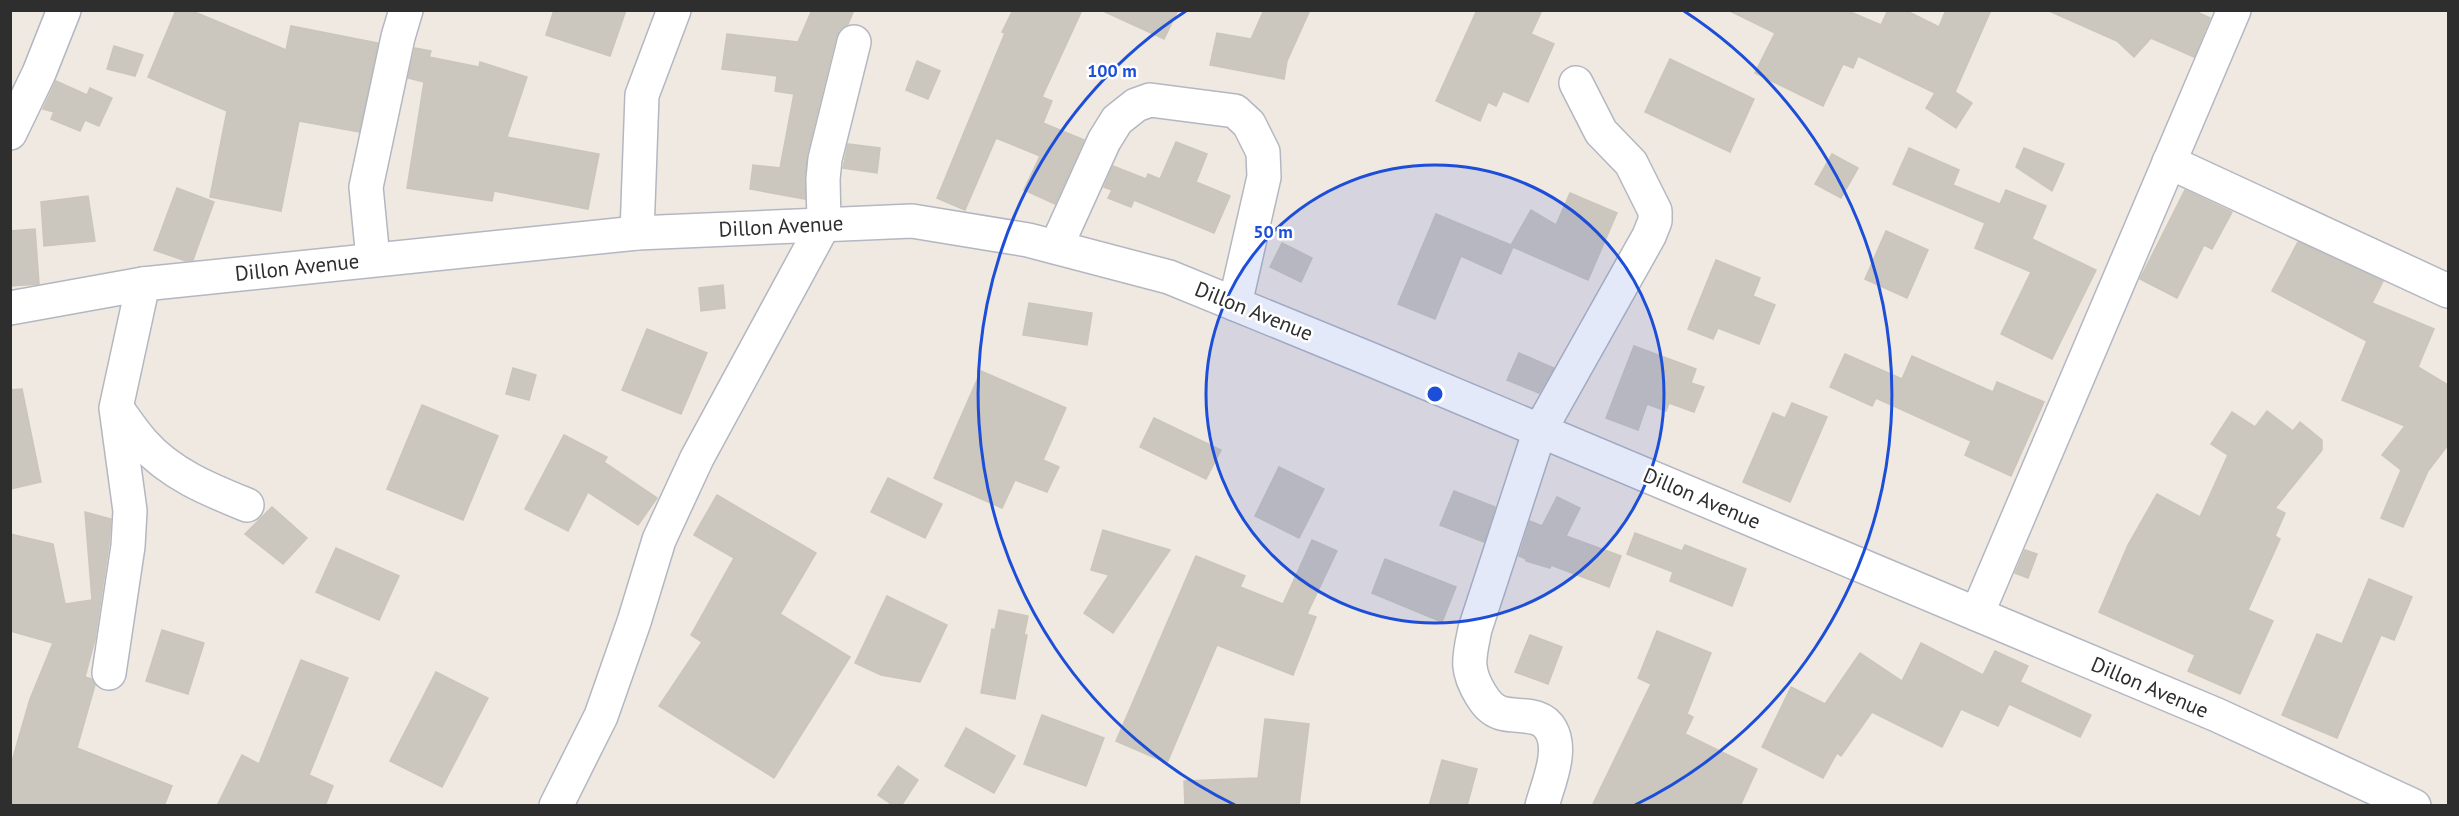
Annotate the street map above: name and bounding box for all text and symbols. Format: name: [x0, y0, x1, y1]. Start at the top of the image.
text: 100 m: [1087, 59, 1137, 82]
street label: Dillon Avenue: [718, 209, 844, 243]
text: 50 m: [1253, 220, 1293, 243]
street label: Dillon Avenue: [233, 247, 361, 287]
street label: Dillon Avenue: [1191, 275, 1317, 347]
centre of rings: [1425, 384, 1445, 404]
street label: Dillon Avenue: [1639, 461, 1765, 535]
street label: Dillon Avenue: [2087, 650, 2213, 724]

